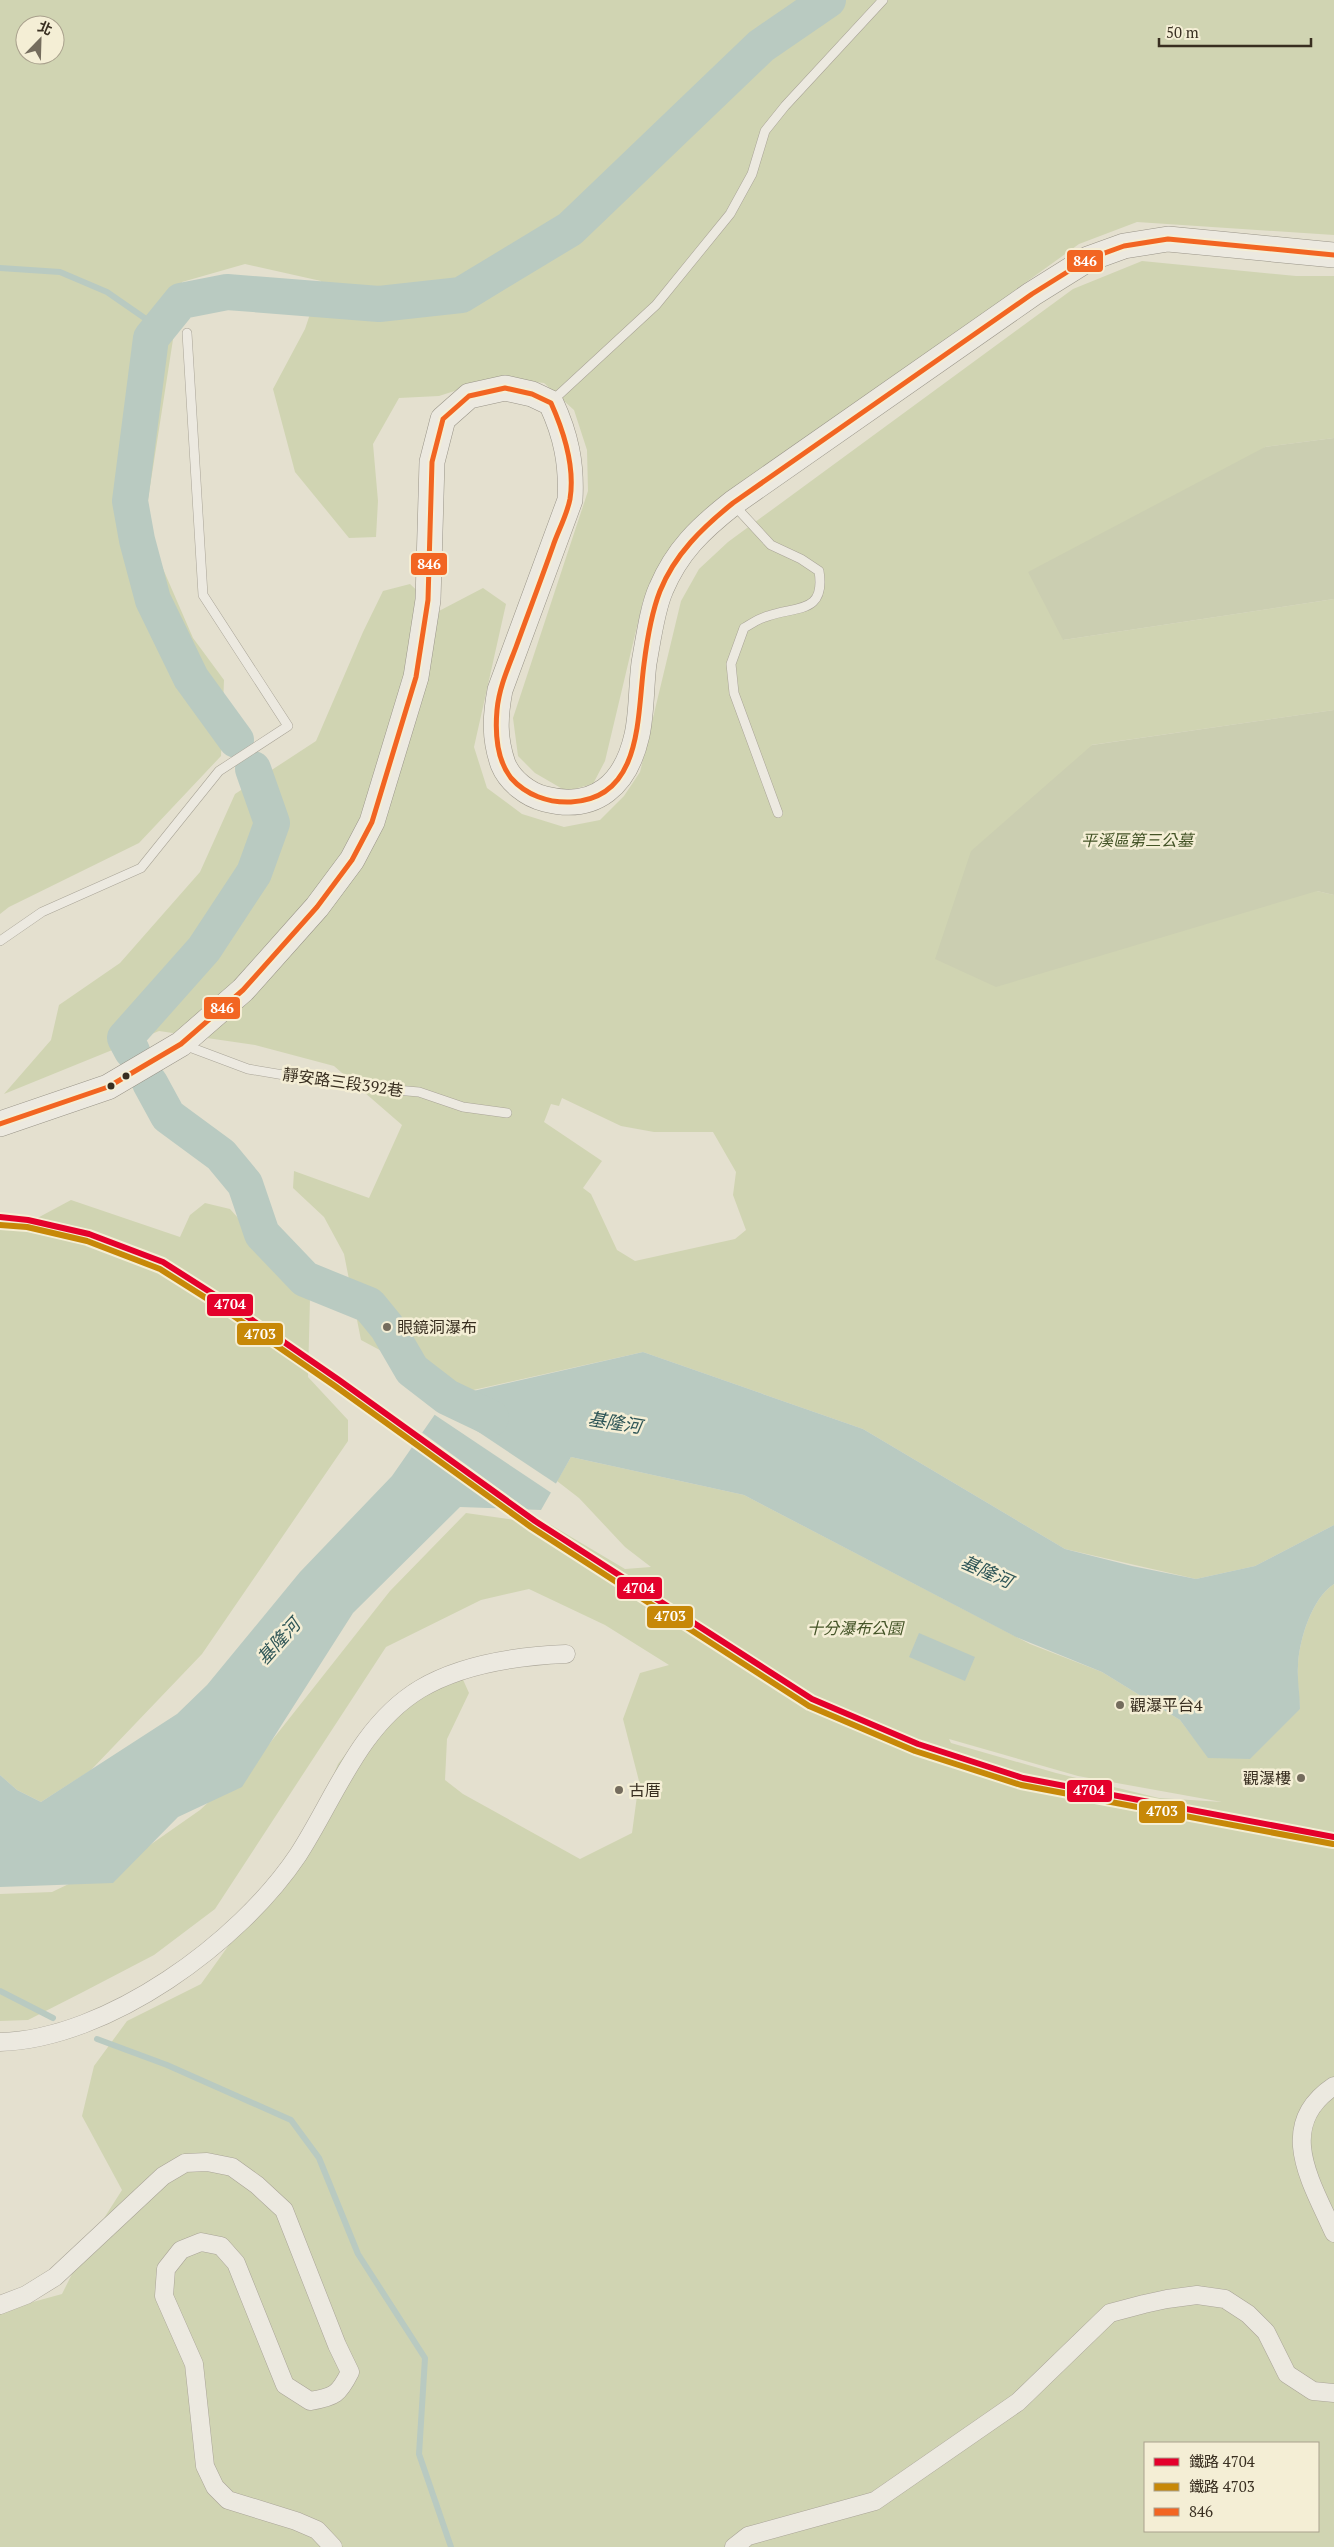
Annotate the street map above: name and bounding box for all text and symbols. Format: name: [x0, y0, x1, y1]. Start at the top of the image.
north arrow: [15, 15, 65, 65]
scale bar: [1159, 15, 1312, 47]
text: 北: [35, 16, 55, 39]
text: 50 m: [1166, 22, 1199, 42]
line badge: 846: [1066, 249, 1104, 273]
text: 846: [1073, 251, 1097, 270]
line badge: 846: [410, 552, 448, 576]
text: 846: [417, 554, 441, 573]
park label: 平溪區第三公墓: [1081, 829, 1196, 851]
line badge: 846: [203, 996, 241, 1020]
text: 846: [210, 998, 234, 1017]
street label: 靜安路三段392巷: [281, 1063, 405, 1101]
unlabelled marker: [121, 1071, 131, 1081]
unlabelled marker: [106, 1081, 116, 1091]
line badge: 4704: [206, 1293, 254, 1317]
text: 4704: [214, 1294, 246, 1313]
place label: 眼鏡洞瀑布: [397, 1316, 477, 1338]
marker: 眼鏡洞瀑布: [381, 1321, 393, 1333]
line badge: 4703: [236, 1322, 284, 1346]
text: 4703: [244, 1324, 276, 1343]
water label: 基隆河: [586, 1406, 647, 1439]
water label: 基隆河: [957, 1549, 1019, 1594]
line badge: 4704: [616, 1576, 663, 1600]
text: 4704: [623, 1578, 655, 1597]
line badge: 4703: [646, 1605, 694, 1629]
text: 4703: [654, 1606, 686, 1625]
water label: 基隆河: [251, 1611, 307, 1669]
park label: 十分瀑布公園: [807, 1617, 905, 1639]
place label: 觀瀑平台4: [1130, 1694, 1203, 1716]
marker: 觀瀑平台4: [1114, 1699, 1126, 1711]
place label: 觀瀑樓: [1243, 1767, 1291, 1789]
marker: 觀瀑樓: [1295, 1772, 1307, 1784]
place label: 古厝: [629, 1779, 661, 1801]
line badge: 4704: [1066, 1779, 1113, 1803]
text: 4704: [1073, 1780, 1105, 1799]
marker: 古厝: [613, 1784, 625, 1796]
line badge: 4703: [1138, 1800, 1186, 1824]
text: 4703: [1146, 1801, 1178, 1820]
legend: [1144, 2442, 1319, 2532]
text: 鐵路 4704: [1189, 2451, 1255, 2471]
text: 鐵路 4703: [1189, 2476, 1255, 2496]
text: 846: [1189, 2501, 1213, 2521]

